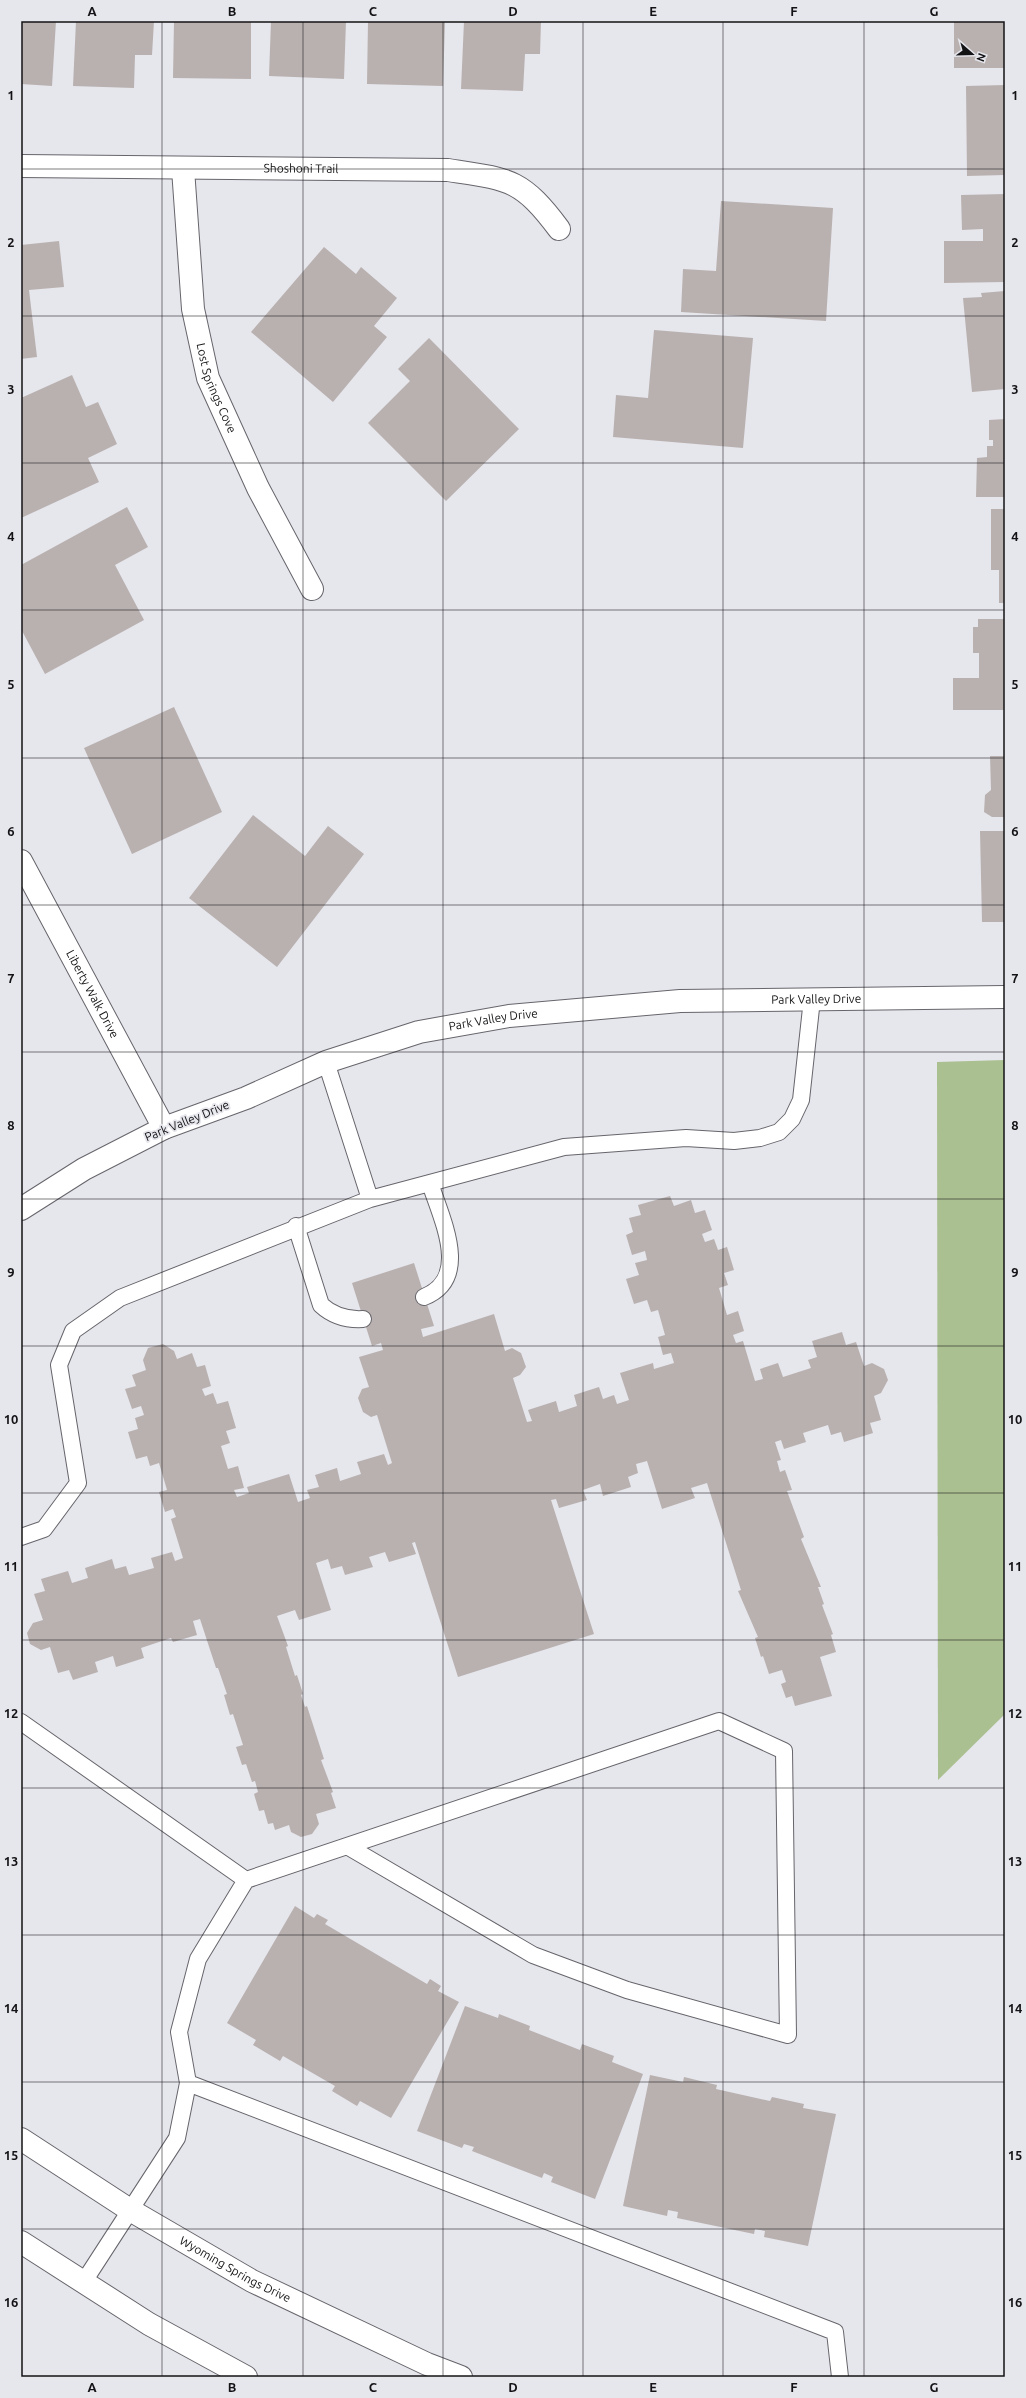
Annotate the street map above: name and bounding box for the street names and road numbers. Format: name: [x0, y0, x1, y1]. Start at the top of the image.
street label: Shoshoni Trail: [263, 161, 338, 175]
street label: Lost Springs Cove: [195, 342, 239, 435]
street label: Liberty Walk Drive: [64, 948, 122, 1040]
street label: Park Valley Drive: [771, 992, 861, 1006]
street label: Park Valley Drive: [447, 1007, 538, 1033]
street label: Park Valley Drive: [143, 1098, 231, 1143]
street label: Wyoming Springs Drive: [178, 2233, 293, 2304]

